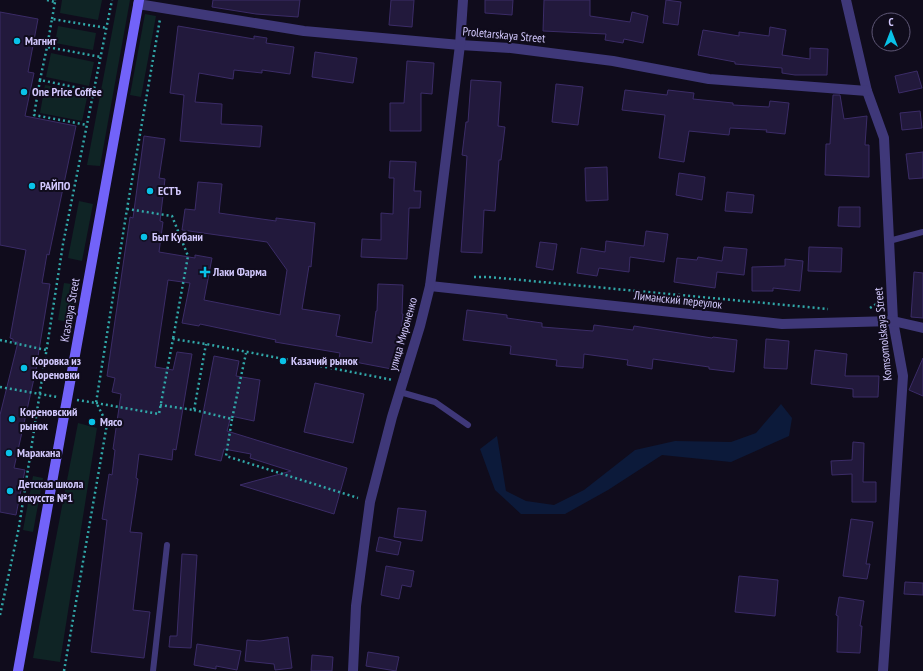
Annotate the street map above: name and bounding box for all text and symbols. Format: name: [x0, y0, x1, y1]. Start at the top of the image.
north arrow: [871, 12, 911, 52]
text: С: [888, 15, 894, 29]
street label: Proletarskaya Street: [462, 23, 547, 46]
place label: Магнит: [25, 33, 57, 48]
marker: Магнит: [12, 36, 22, 46]
place label: One Price Coffee: [32, 84, 102, 99]
marker: One Price Coffee: [19, 87, 29, 97]
place label: РАЙПО: [40, 178, 71, 193]
marker: РАЙПО: [27, 181, 37, 191]
place label: ЕСТЪ: [158, 183, 181, 198]
marker: ЕСТЪ: [145, 186, 155, 196]
place label: Быт Кубани: [152, 229, 203, 244]
marker: Быт Кубани: [139, 232, 149, 242]
place label: Лаки Фарма: [212, 264, 267, 279]
marker: Лаки Фарма: [200, 267, 210, 277]
street label: Krasnaya Street: [57, 276, 83, 343]
street label: Komsomolskaya Street: [870, 286, 895, 381]
street label: Лиманский переулок: [632, 287, 723, 312]
street label: улица Мироненко: [385, 295, 420, 372]
place label: Коровка из Кореновки: [32, 353, 81, 382]
place label: Казачий рынок: [291, 353, 358, 368]
marker: Казачий рынок: [278, 356, 288, 366]
marker: Коровка из Кореновки: [19, 363, 29, 373]
place label: Кореновский рынок: [20, 404, 77, 433]
marker: Кореновский рынок: [7, 414, 17, 424]
place label: Мясо: [100, 414, 123, 429]
marker: Мясо: [87, 417, 97, 427]
place label: Маракана: [17, 445, 60, 460]
marker: Маракана: [4, 448, 14, 458]
place label: Детская школа искусств №1: [18, 476, 83, 505]
marker: Детская школа искусств №1: [5, 486, 15, 496]

